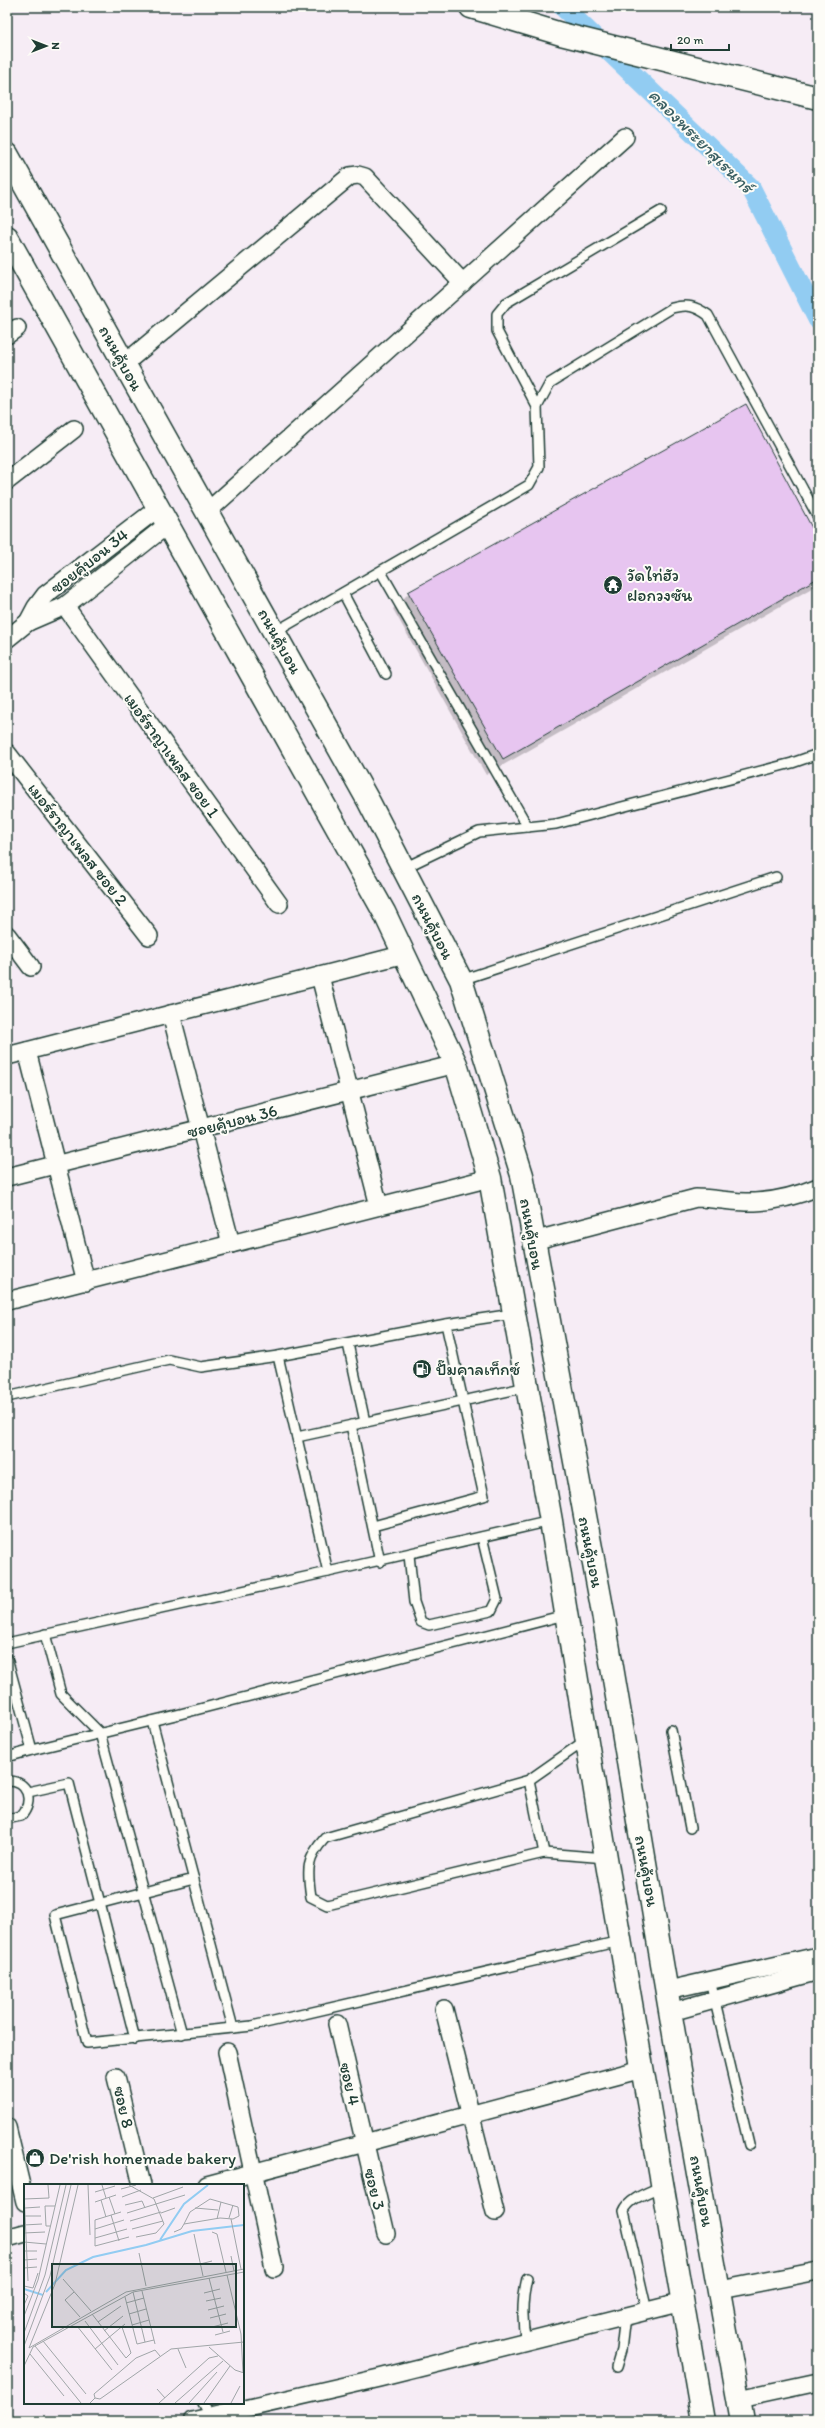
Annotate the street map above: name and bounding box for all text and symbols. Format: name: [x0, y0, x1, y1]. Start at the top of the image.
north arrow: [26, 26, 66, 66]
scale bar: [671, 26, 729, 52]
text: 20 m: [677, 33, 704, 47]
text: N: [49, 42, 62, 50]
water label: คลองพระยาสุเรนทร์: [643, 84, 759, 200]
street label: ถนนคู้บอน: [94, 322, 147, 395]
street label: ซอยคู้บอน 34: [46, 524, 133, 598]
place label: วัดไท่ฮัว ฝอกวงซัน: [627, 565, 692, 605]
temple icon: วัดไท่ฮัว ฝอกวงซัน: [602, 574, 624, 596]
street label: ถนนคู้บอน: [253, 605, 306, 678]
street label: เมอร์ราญาเพลส ซอย 1: [120, 689, 224, 821]
street label: เมอร์ราญาเพลส ซอย 2: [24, 779, 132, 909]
street label: ถนนคู้บอน: [407, 889, 458, 963]
street label: ซอยคู้บอน 36: [185, 1100, 279, 1143]
street label: ถนนคู้บอน: [515, 1197, 548, 1272]
fuel station icon: ปั๊มคาลเท็กซ์: [411, 1358, 433, 1380]
place label: ปั๊มคาลเท็กซ์: [436, 1359, 521, 1379]
street label: ถนนคู้บอน: [573, 1515, 608, 1590]
street label: ถนนคู้บอน: [630, 1834, 663, 1909]
street label: ซอย 4: [335, 2061, 365, 2107]
street label: ซอย 8: [109, 2084, 139, 2130]
shop icon: De'rish homemade bakery: [24, 2147, 46, 2169]
place label: De'rish homemade bakery: [49, 2148, 236, 2168]
street label: ถนนคู้บอน: [685, 2154, 718, 2229]
street label: ซอย 3: [360, 2166, 390, 2212]
inset map: [24, 2184, 244, 2404]

